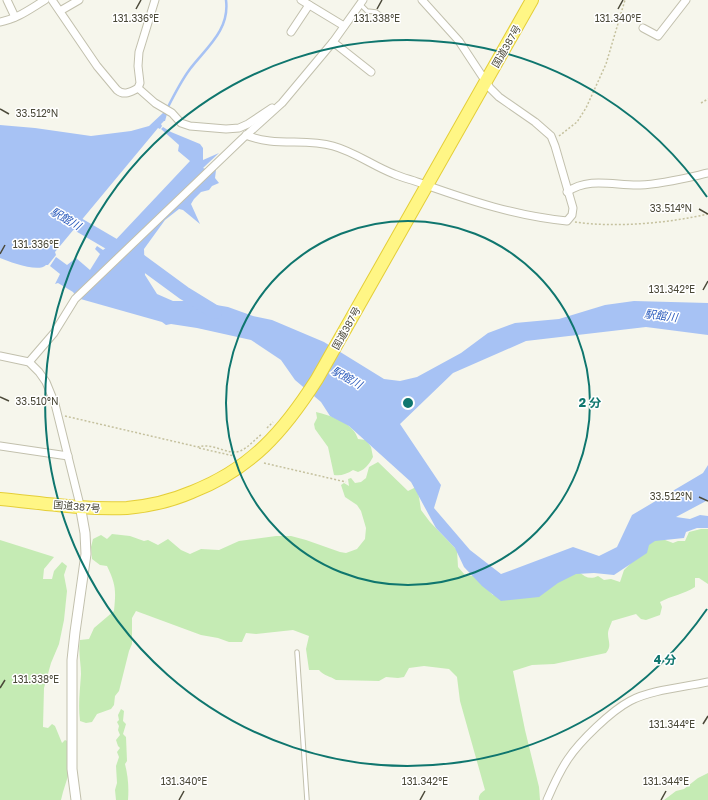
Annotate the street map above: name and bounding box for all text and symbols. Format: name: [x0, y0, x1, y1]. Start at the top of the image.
text: 131.336°E: [113, 12, 159, 24]
text: 131.338°E: [354, 12, 400, 24]
text: 131.340°E: [595, 12, 641, 24]
street label: 国道387号: [489, 23, 523, 69]
text: 33.512°N: [16, 107, 58, 119]
text: 33.514°N: [650, 202, 692, 214]
water label: 駅館川: [48, 204, 84, 232]
text: 131.336°E: [13, 238, 59, 250]
text: 131.342°E: [649, 283, 695, 295]
street label: 国道387号: [329, 304, 363, 352]
water label: 駅館川: [644, 307, 679, 324]
water label: 駅館川: [329, 363, 365, 391]
text: 33.510°N: [15, 395, 59, 407]
text: 2 分: [579, 395, 601, 410]
centre of rings: [401, 396, 415, 410]
text: 33.512°N: [650, 490, 692, 502]
street label: 国道387号: [53, 498, 101, 514]
text: 4 分: [654, 652, 676, 667]
text: 131.338°E: [13, 673, 59, 685]
text: 131.344°E: [649, 718, 695, 730]
text: 131.340°E: [161, 775, 207, 787]
text: 131.342°E: [402, 775, 448, 787]
text: 131.344°E: [643, 775, 689, 787]

